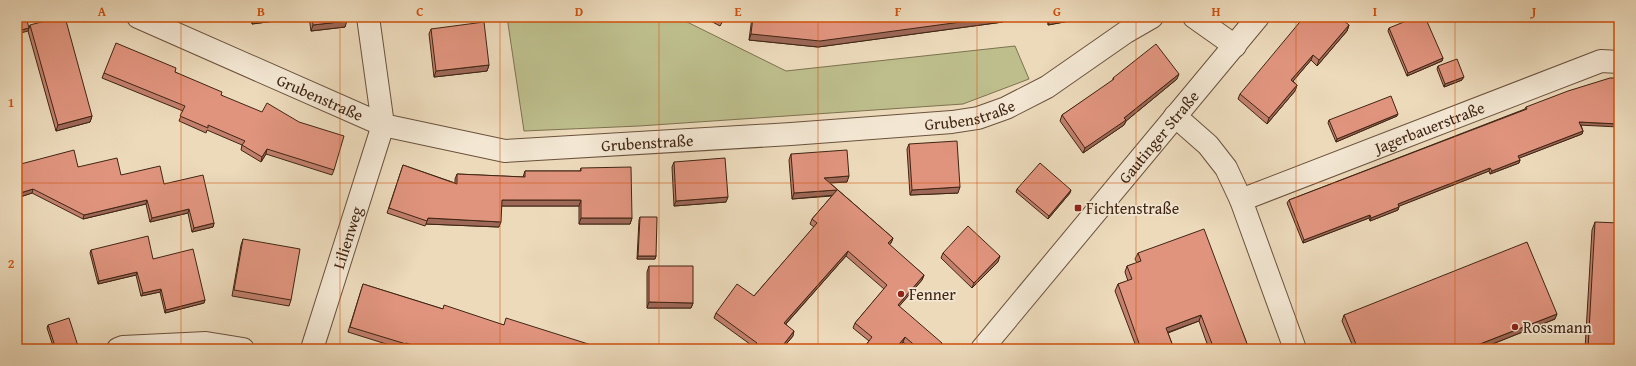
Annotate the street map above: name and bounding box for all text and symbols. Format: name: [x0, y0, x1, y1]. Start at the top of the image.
text: A: [98, 2, 107, 21]
text: B: [257, 2, 265, 21]
text: C: [416, 2, 424, 21]
text: D: [575, 2, 583, 21]
text: E: [735, 2, 742, 21]
text: F: [895, 2, 902, 21]
text: G: [1053, 2, 1061, 21]
text: H: [1211, 2, 1221, 21]
text: I: [1373, 2, 1377, 21]
text: J: [1530, 2, 1537, 21]
street label: Grubenstraße: [273, 68, 367, 127]
street label: Gautinger Straße: [1113, 85, 1204, 189]
text: 1: [8, 93, 14, 112]
street label: Grubenstraße: [924, 93, 1019, 136]
street label: Jagerbauerstraße: [1369, 95, 1488, 160]
street label: Grubenstraße: [600, 128, 694, 157]
place label: Fichtenstraße: [1086, 196, 1179, 220]
street label: Lilienweg: [326, 203, 369, 272]
marker: Fichtenstraße: [1073, 203, 1083, 213]
text: 2: [8, 254, 15, 273]
place label: Fenner: [909, 282, 956, 306]
marker: Fenner: [896, 289, 906, 299]
place label: Rossmann: [1523, 315, 1592, 339]
marker: Rossmann: [1510, 322, 1520, 332]

